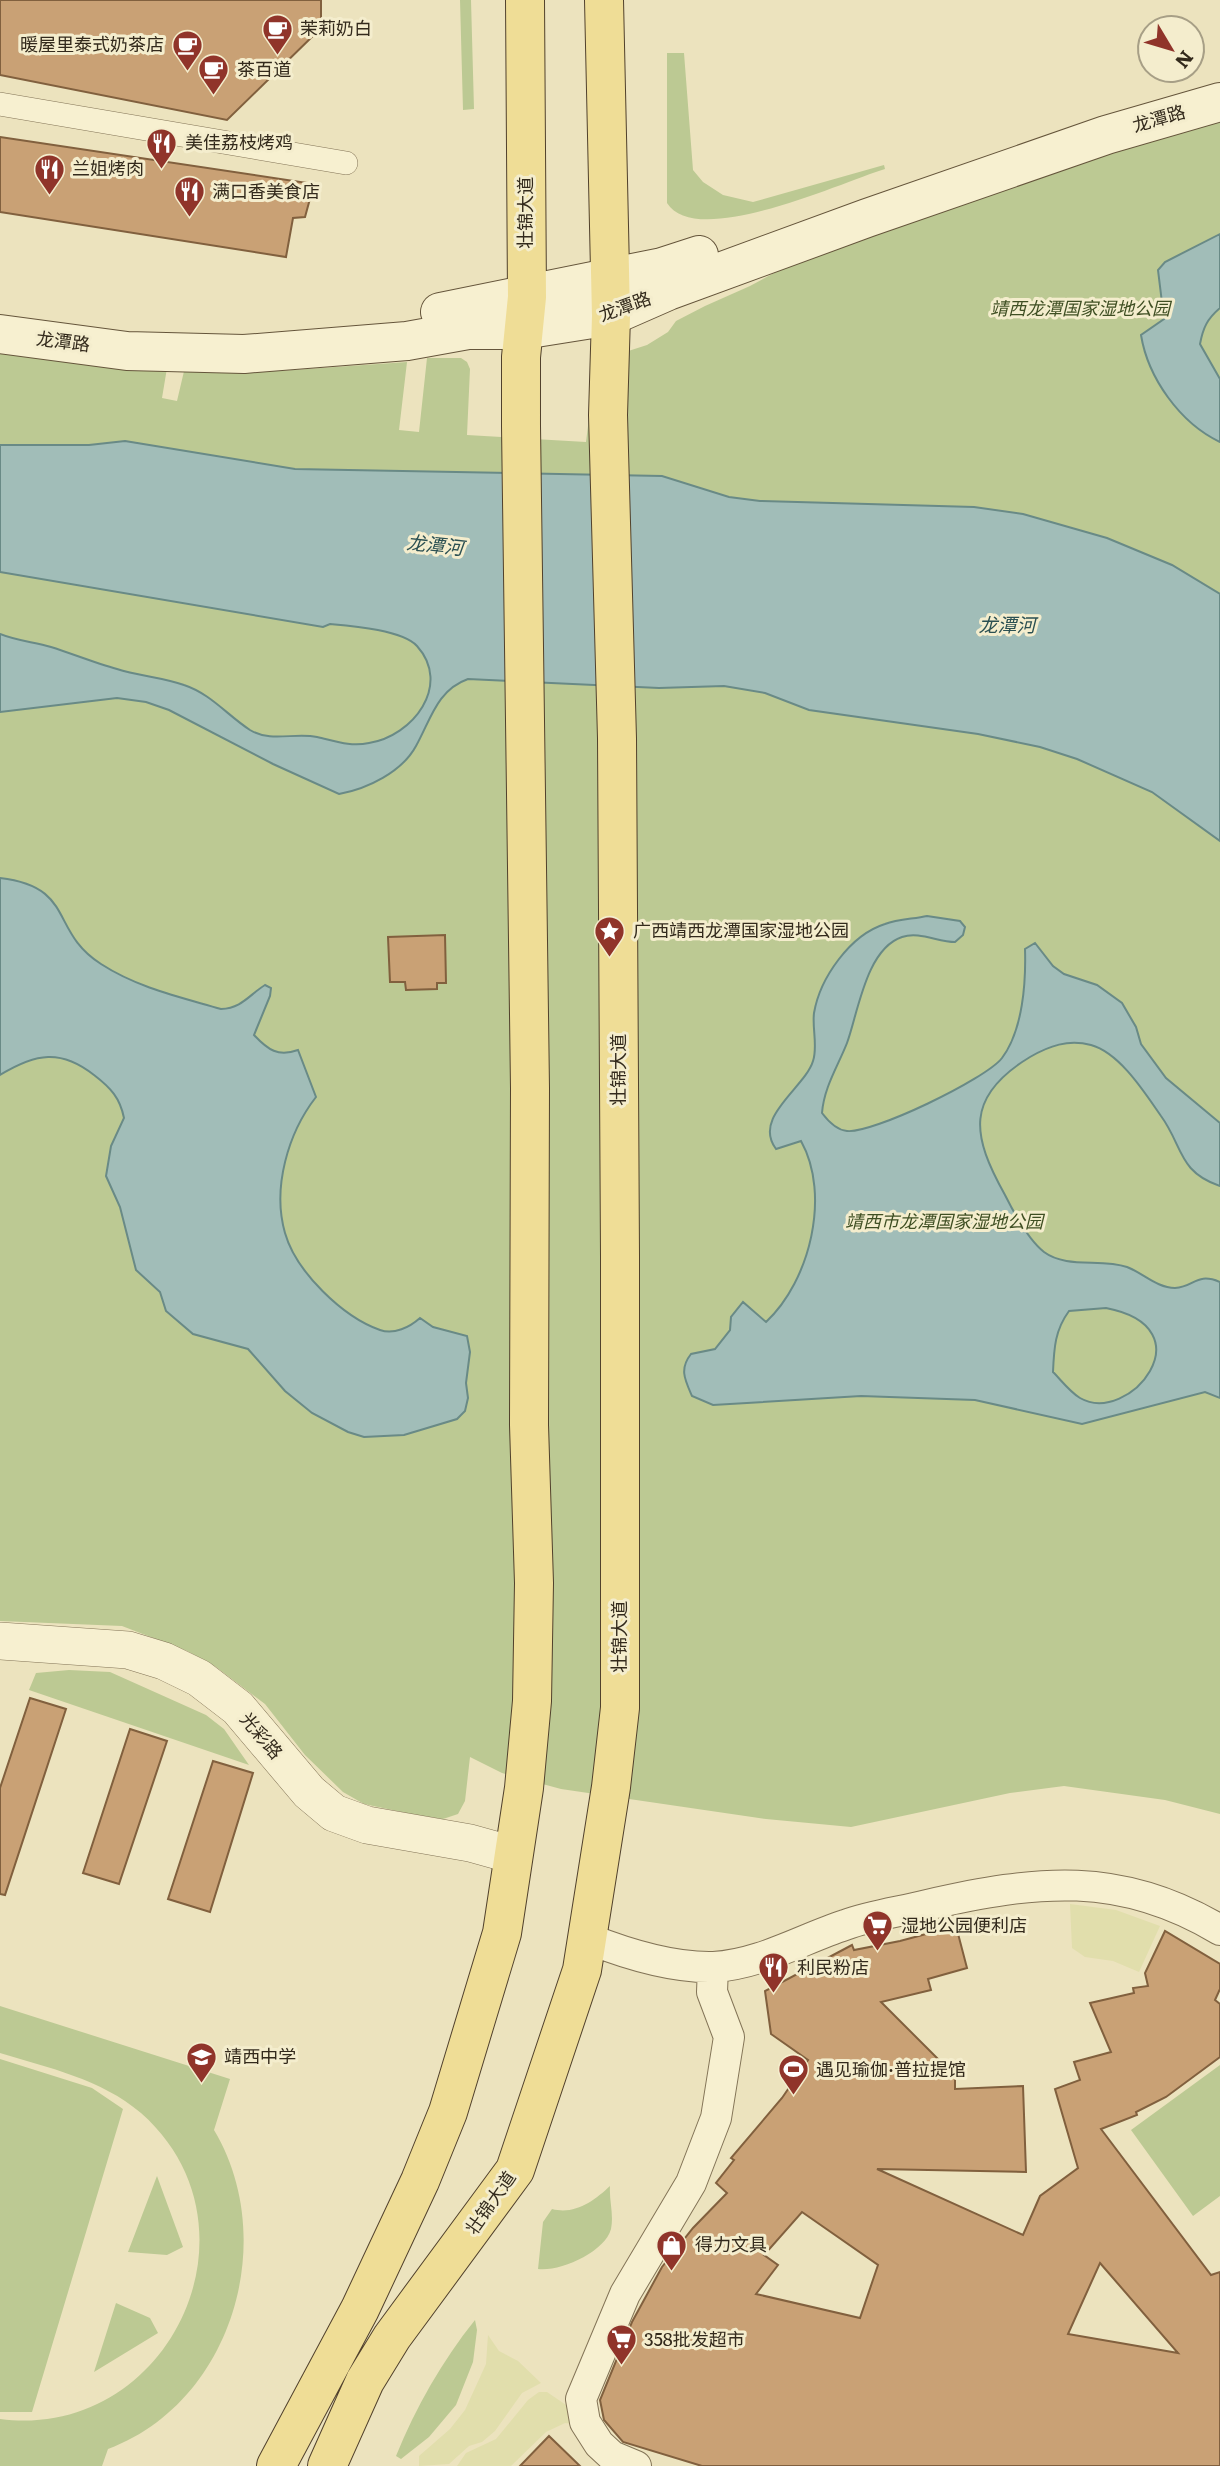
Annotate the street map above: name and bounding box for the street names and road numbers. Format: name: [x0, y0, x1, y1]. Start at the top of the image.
street label: 龙潭路: [1129, 97, 1188, 138]
street label: 壮锦大道: [511, 177, 538, 249]
street label: 龙潭路: [594, 284, 654, 328]
street label: 龙潭路: [35, 324, 92, 357]
street label: 壮锦大道: [604, 1034, 631, 1106]
street label: 壮锦大道: [605, 1601, 632, 1673]
street label: 光彩路: [234, 1706, 290, 1764]
street label: 壮锦大道: [458, 2165, 521, 2239]

